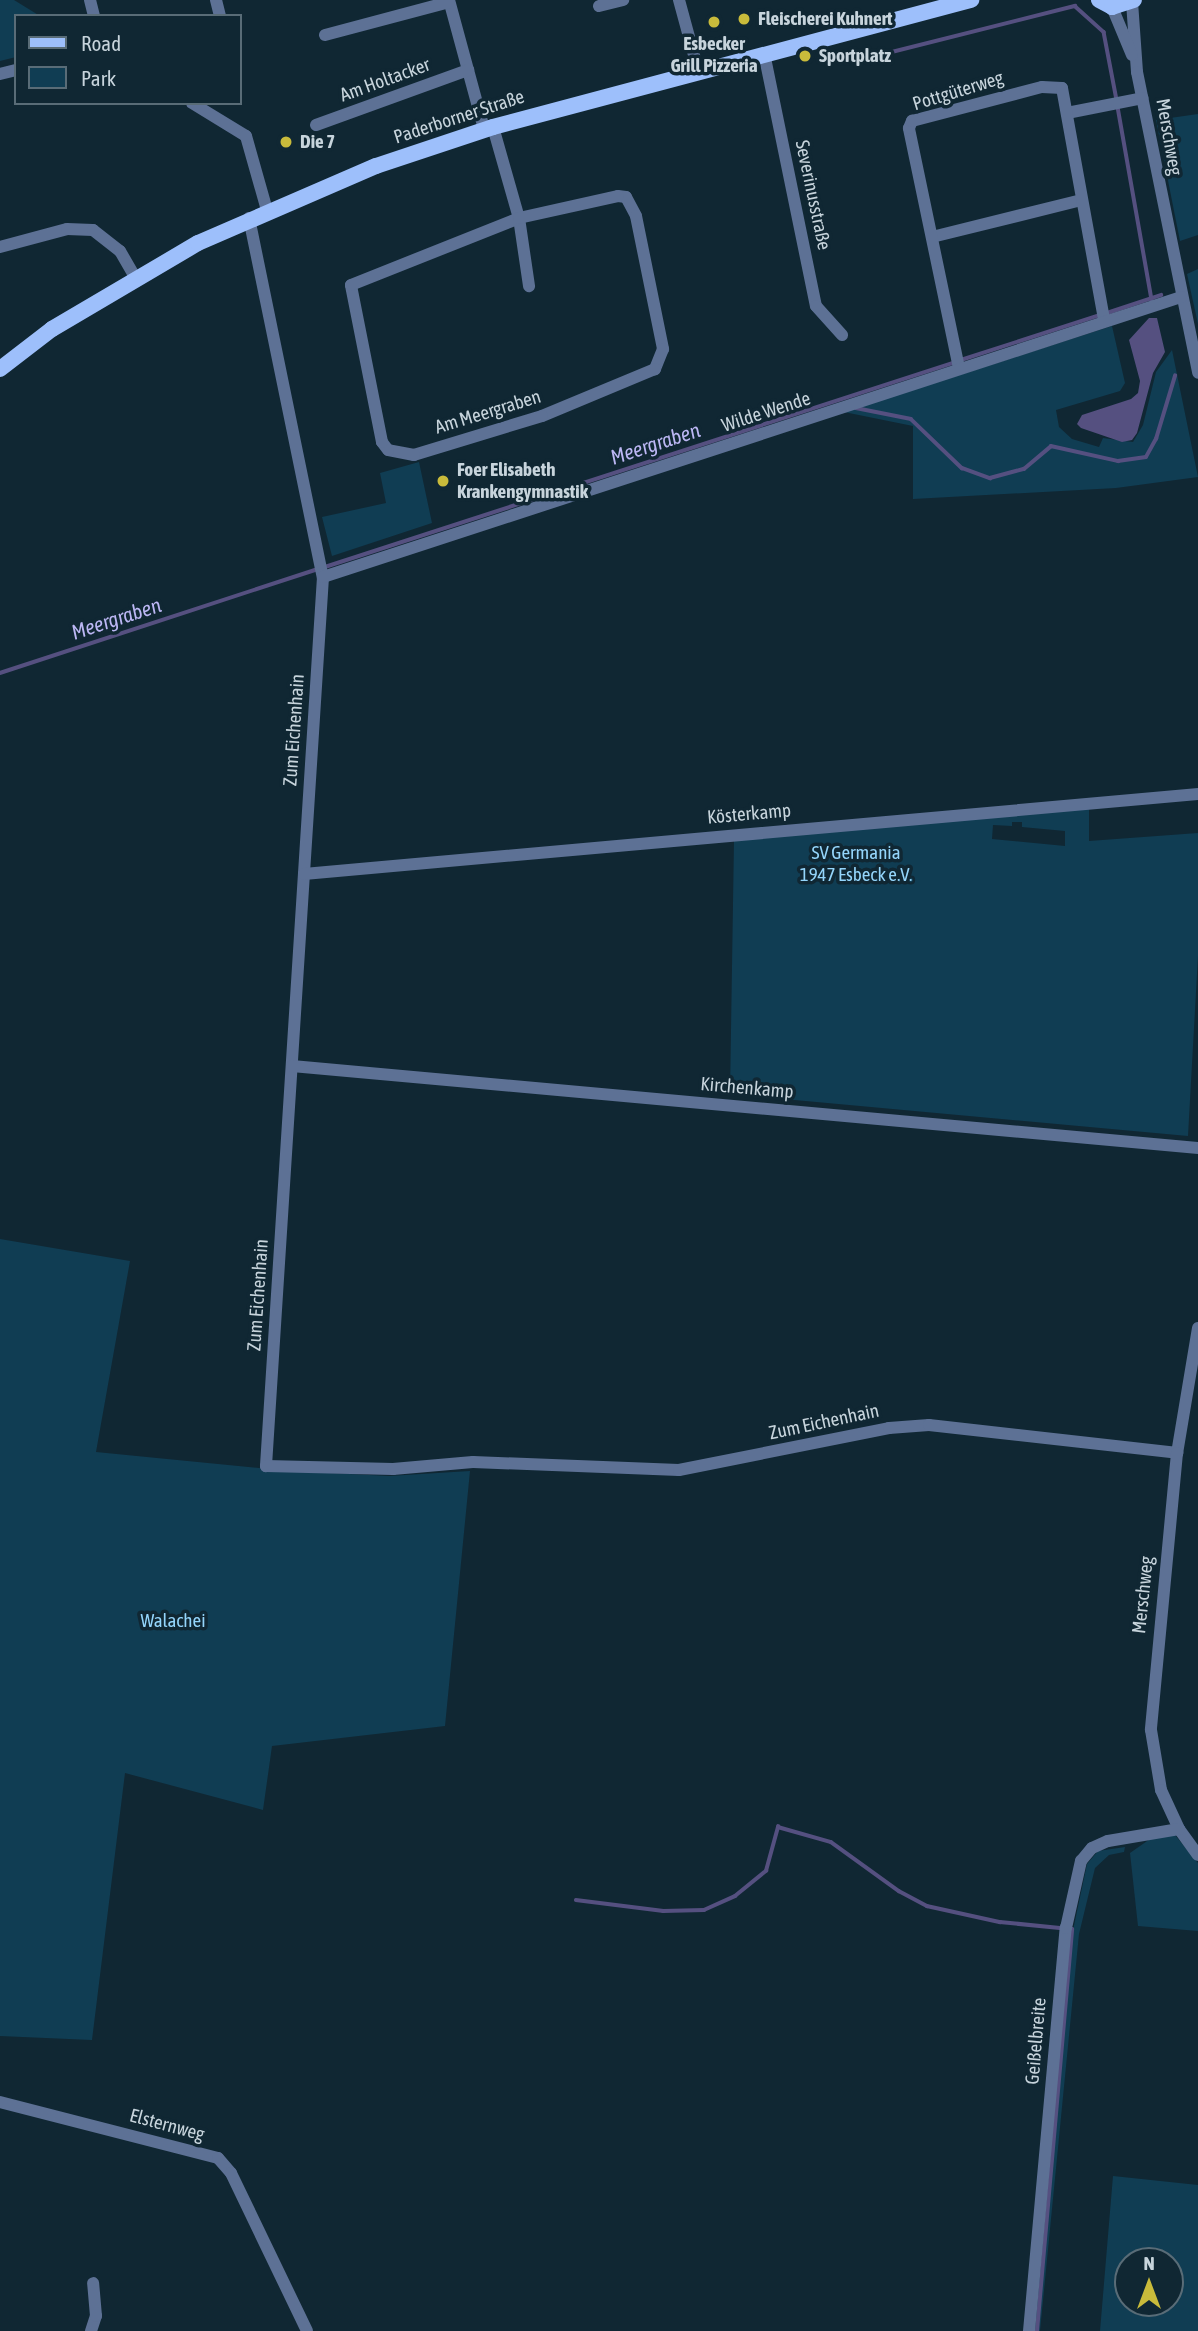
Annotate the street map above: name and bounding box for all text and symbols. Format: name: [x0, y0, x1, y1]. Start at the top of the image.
place label: Fleischerei Kuhnert: [758, 8, 893, 30]
marker: Fleischerei Kuhnert: [736, 11, 752, 27]
legend: [14, 14, 242, 105]
marker: Esbecker Grill Pizzeria: [706, 14, 722, 30]
text: Road: [81, 31, 121, 55]
place label: Esbecker Grill Pizzeria: [670, 33, 758, 77]
place label: Sportplatz: [819, 45, 891, 67]
marker: Sportplatz: [797, 48, 813, 64]
street label: Am Holtacker: [337, 53, 433, 107]
text: Park: [81, 66, 116, 90]
street label: Pottgüterweg: [910, 66, 1006, 116]
street label: Paderborner Straße: [391, 85, 527, 149]
street label: Merschweg: [1151, 97, 1187, 177]
place label: Die 7: [300, 131, 335, 153]
marker: Die 7: [278, 134, 294, 150]
street label: Severinusstraße: [790, 138, 836, 252]
street label: Am Meergraben: [432, 385, 544, 439]
street label: Wilde Wende: [719, 387, 813, 437]
water label: Meergraben: [607, 417, 703, 469]
place label: Foer Elisabeth Krankengymnastik: [457, 459, 588, 503]
marker: Foer Elisabeth Krankengymnastik: [435, 473, 451, 489]
water label: Meergraben: [68, 592, 164, 644]
street label: Zum Eichenhain: [279, 673, 309, 787]
street label: Kösterkamp: [706, 799, 792, 829]
park label: SV Germania 1947 Esbeck e.V.: [800, 842, 912, 886]
street label: Kirchenkamp: [700, 1073, 794, 1103]
street label: Zum Eichenhain: [243, 1238, 273, 1352]
street label: Zum Eichenhain: [767, 1399, 881, 1445]
street label: Merschweg: [1128, 1555, 1158, 1635]
park label: Walachei: [140, 1610, 206, 1632]
street label: Geißelbreite: [1021, 1997, 1051, 2085]
street label: Elsternweg: [127, 2104, 207, 2146]
north arrow: [1114, 2247, 1184, 2317]
text: N: [1143, 2252, 1155, 2274]

